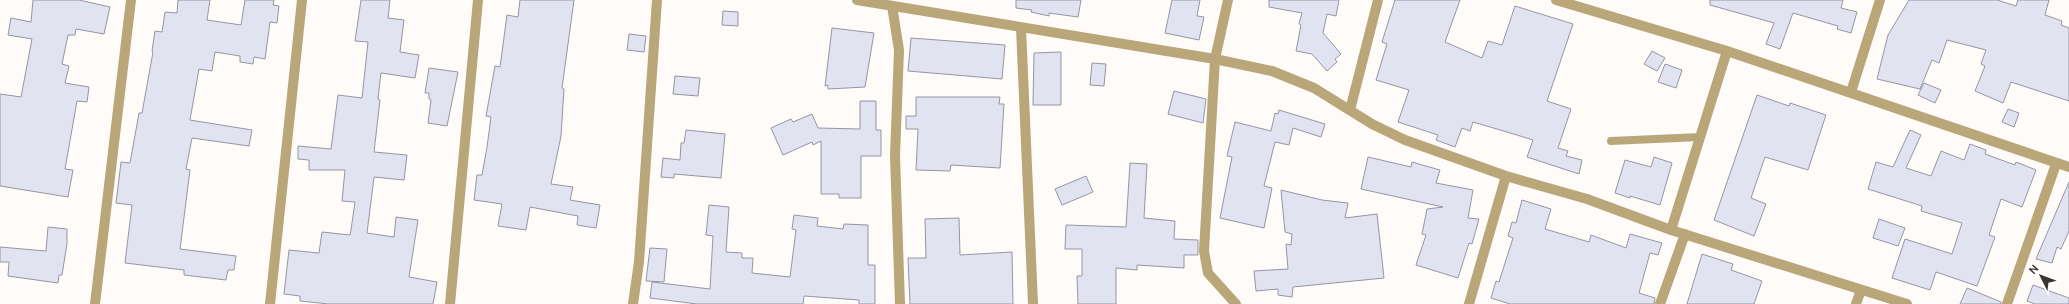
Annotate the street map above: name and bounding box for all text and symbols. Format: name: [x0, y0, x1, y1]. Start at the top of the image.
north arrow: [2021, 256, 2061, 296]
text: N: [2026, 262, 2041, 276]

